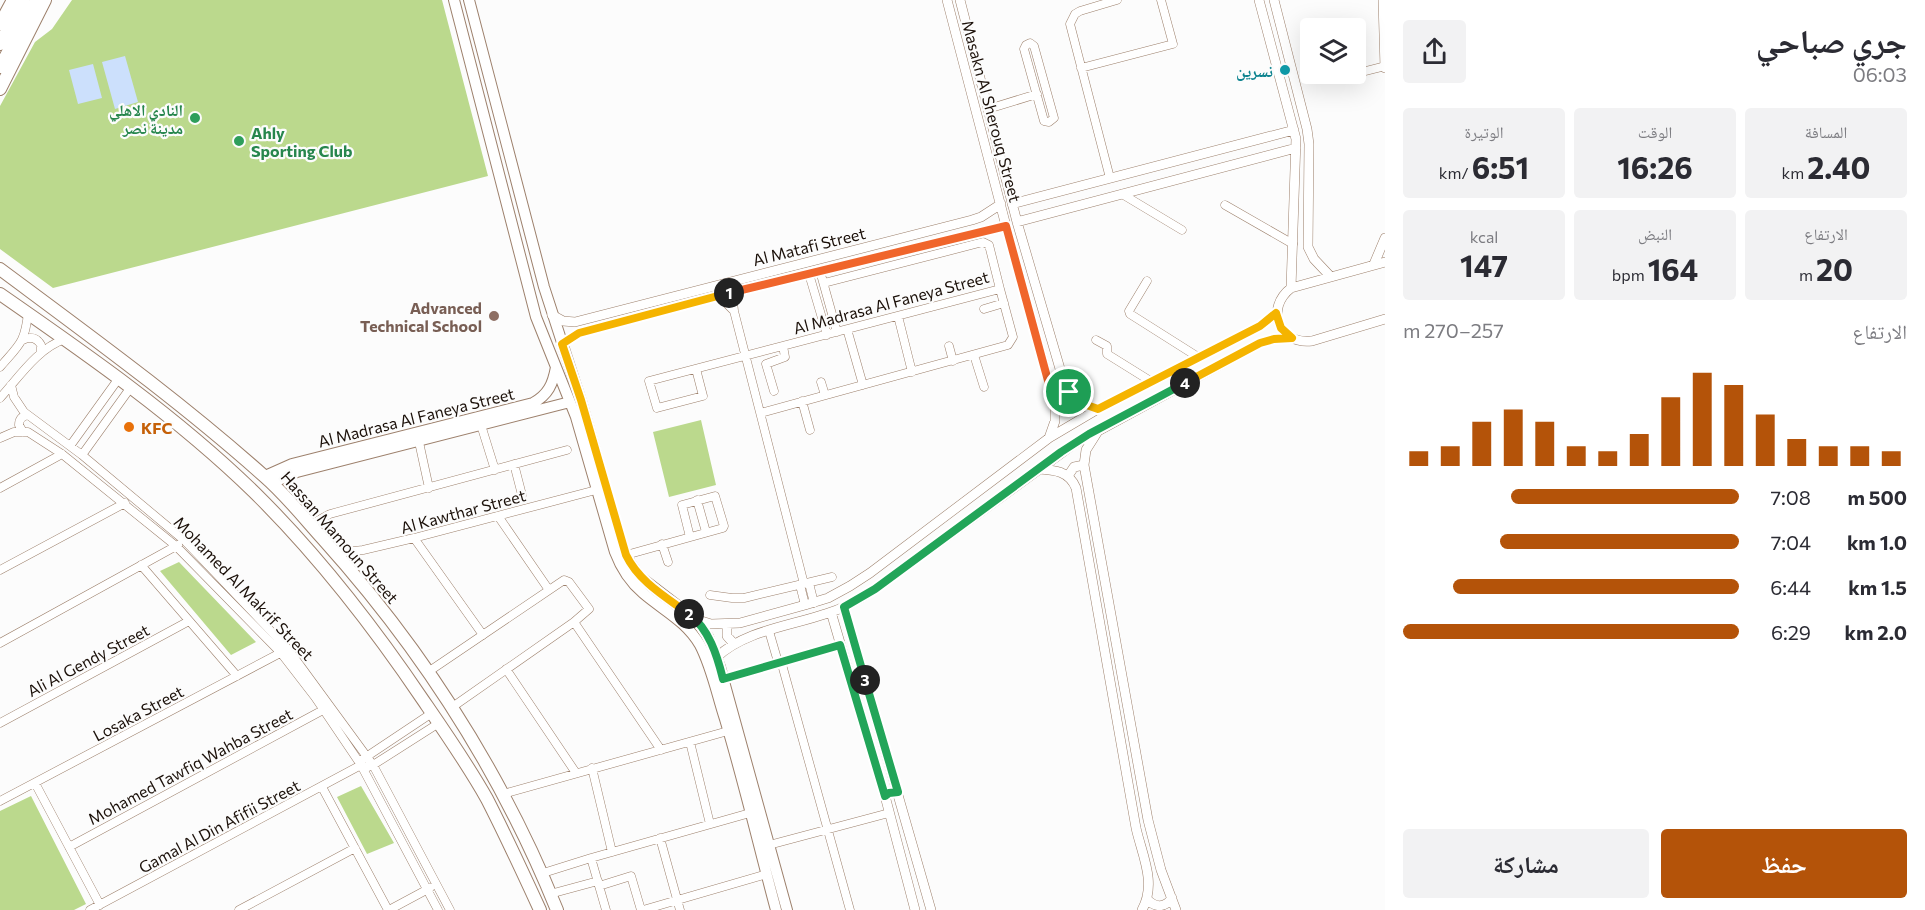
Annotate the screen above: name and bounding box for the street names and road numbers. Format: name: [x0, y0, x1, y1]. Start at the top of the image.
street label: Masakn Al Sherouq Street: [959, 18, 1026, 204]
street label: Al Matafi Street: [751, 223, 868, 269]
street label: Al Madrasa Al Faneya Street: [791, 267, 991, 337]
street label: Al Madrasa Al Faneya Street: [316, 383, 517, 451]
street label: Hassan Mamoun Street: [277, 467, 403, 607]
street label: Al Kawthar Street: [398, 485, 528, 537]
street label: Mohamed Al Makrif Street: [170, 512, 318, 664]
street label: Ali Al Gendy Street: [24, 620, 153, 700]
street label: Losaka Street: [90, 681, 187, 745]
street label: Mohamed Tawfiq Wahba Street: [84, 704, 296, 828]
street label: Gamal Al Din Afifii Street: [135, 775, 303, 877]

